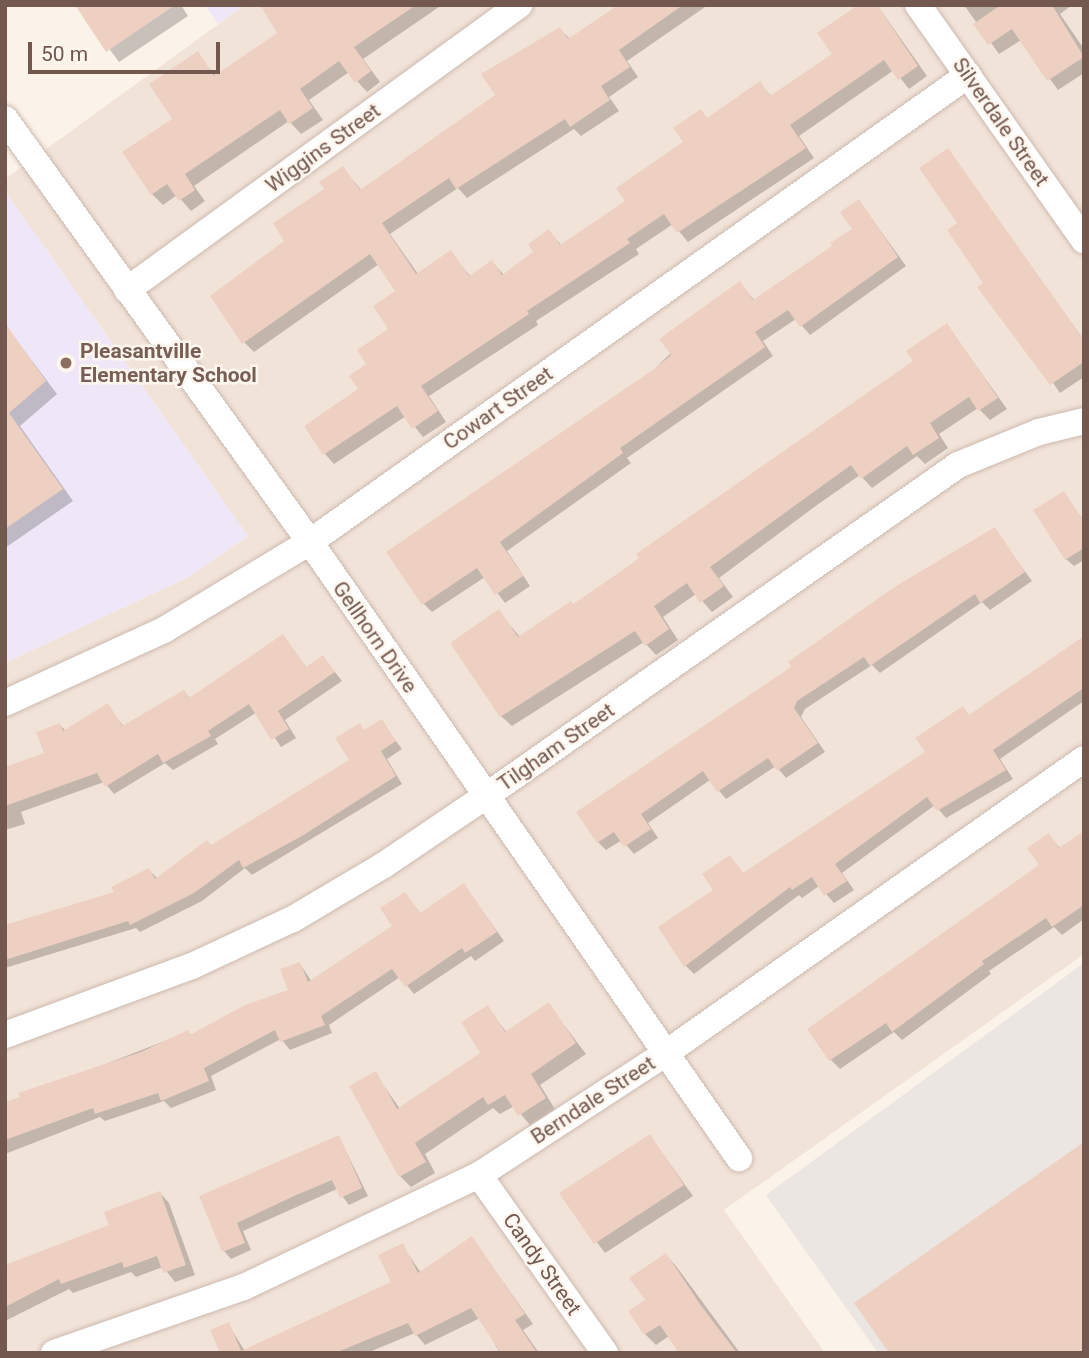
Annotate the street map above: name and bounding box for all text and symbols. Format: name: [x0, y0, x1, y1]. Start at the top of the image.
scale bar: [32, 28, 224, 72]
text: 50 m: [41, 42, 88, 66]
street label: Silverdale Street: [947, 53, 1055, 191]
street label: Wiggins Street: [261, 98, 385, 198]
place label: Pleasantville Elementary School: [80, 338, 257, 388]
marker: Pleasantville Elementary School: [58, 355, 74, 371]
street label: Cowart Street: [438, 361, 558, 455]
street label: Gellhorn Drive: [327, 576, 423, 698]
street label: Tilgham Street: [493, 698, 619, 796]
street label: Berndale Street: [526, 1050, 660, 1150]
street label: Candy Street: [498, 1208, 586, 1320]

